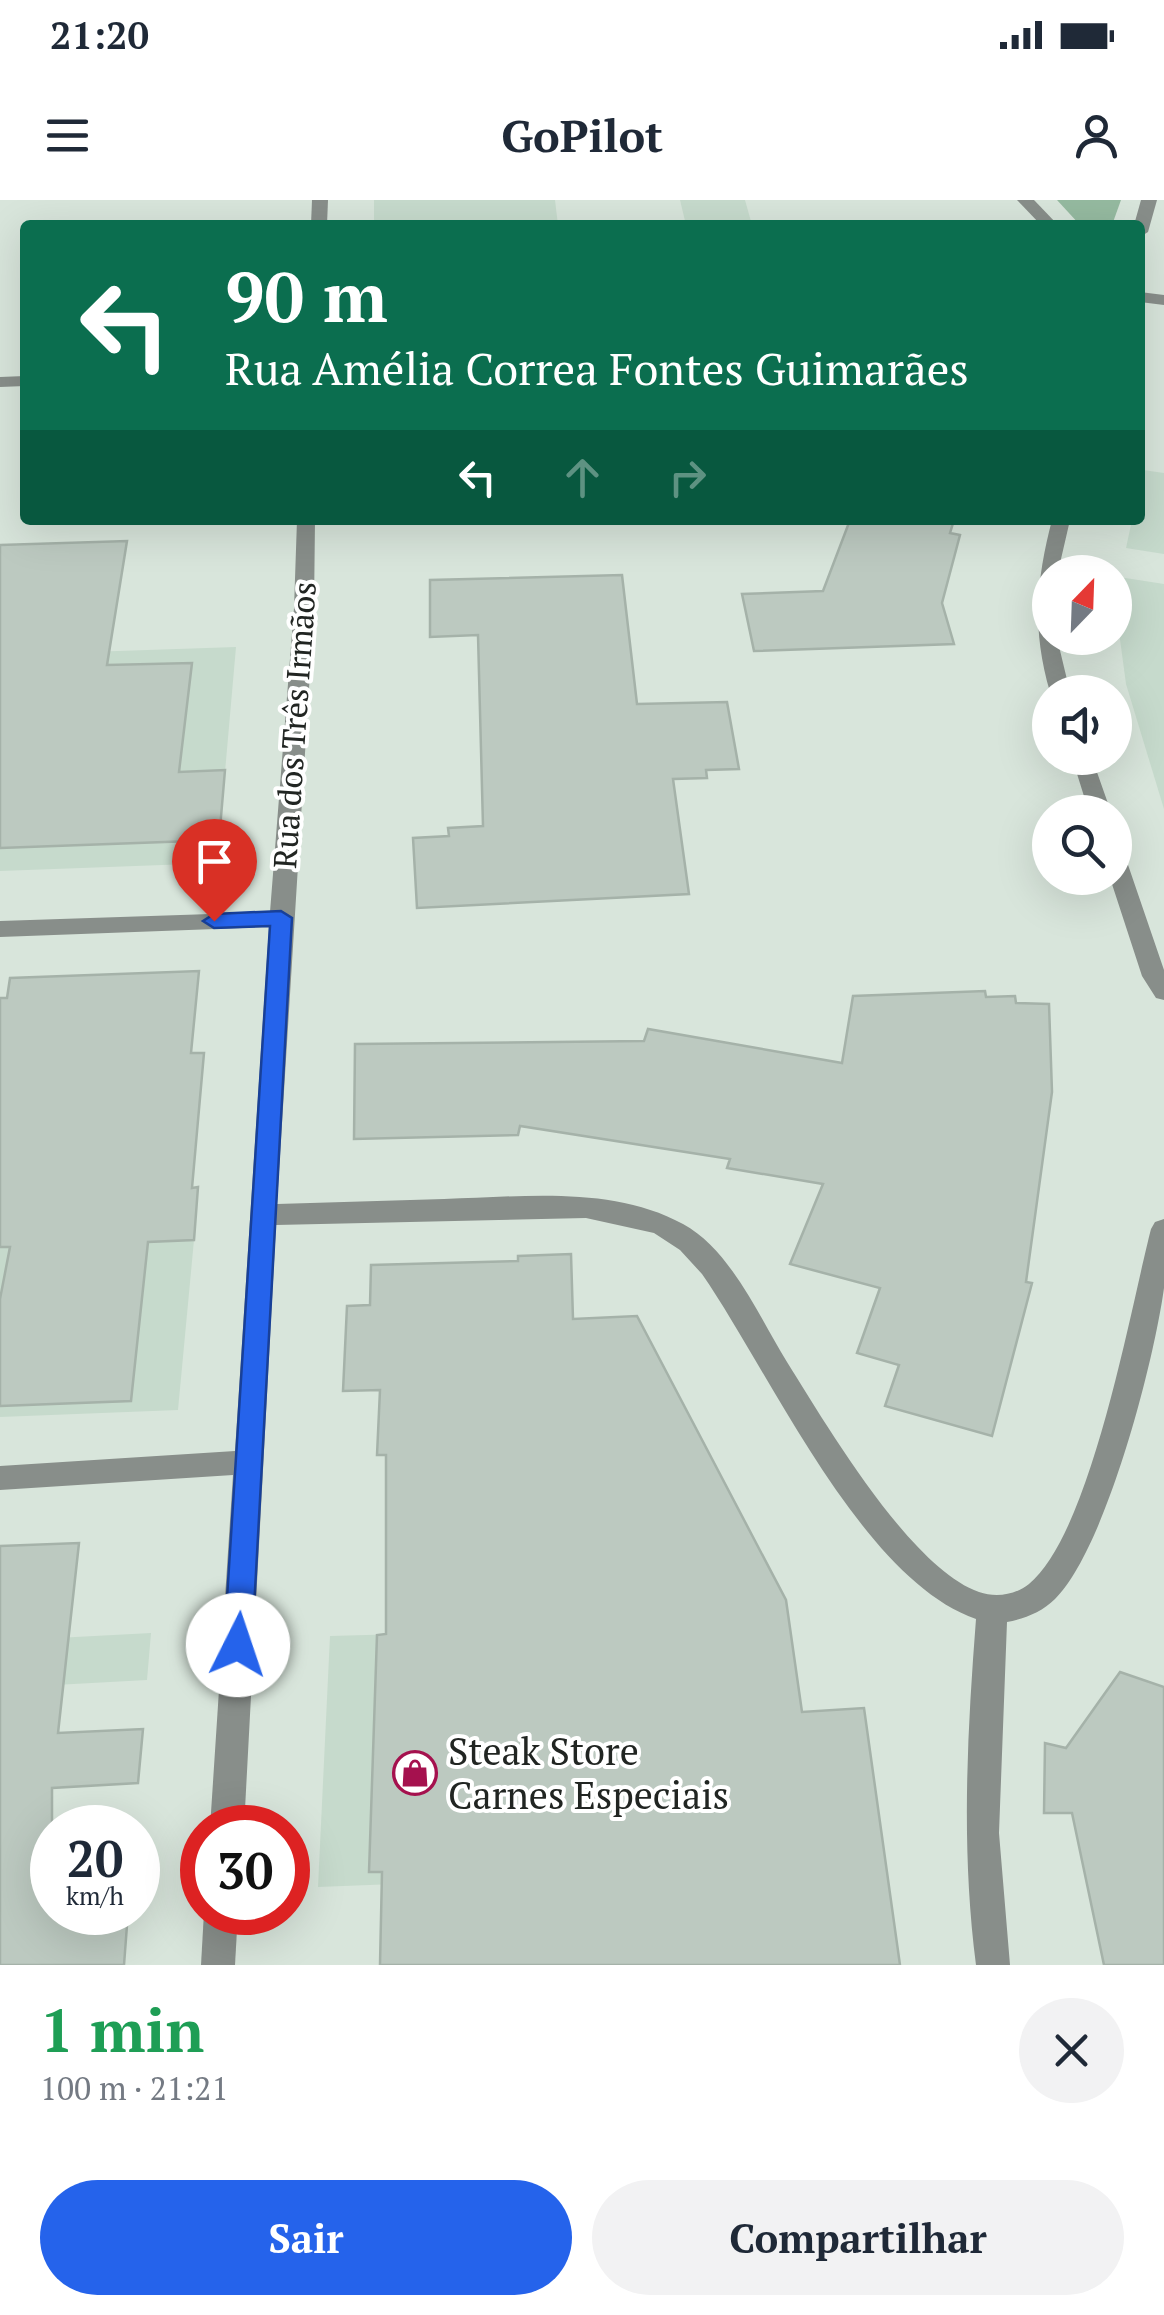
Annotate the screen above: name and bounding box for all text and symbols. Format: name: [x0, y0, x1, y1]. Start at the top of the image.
text: 21:20: [50, 10, 149, 60]
text: GoPilot: [501, 105, 663, 165]
icon: menu: [40, 108, 95, 163]
icon: person: [1069, 108, 1124, 163]
text: 90 m: [225, 249, 388, 342]
icon: left: [60, 260, 190, 390]
text: Rua Amélia Correa Fontes Guimarães: [225, 338, 969, 398]
icon: left: [450, 450, 505, 505]
icon: ahead: [555, 450, 610, 505]
icon: right: [660, 450, 715, 505]
north arrow: [1032, 555, 1132, 655]
map controls: [1032, 555, 1132, 895]
street label: Rua dos Três Irmãos: [263, 580, 325, 870]
button: sound: [1032, 675, 1132, 775]
button: search: [1032, 795, 1132, 895]
pin: [172, 819, 257, 922]
icon: arrive: [187, 834, 242, 889]
position arrow: [186, 1593, 290, 1697]
place label: Steak Store Carnes Especiais: [448, 1726, 729, 1820]
shop icon: Steak Store Carnes Especiais: [392, 1750, 438, 1796]
speed limit sign: 30: [180, 1805, 310, 1935]
text: 20: [67, 1825, 123, 1891]
text: km/h: [66, 1879, 124, 1912]
text: 1 min: [40, 1990, 204, 2069]
button: close: [1019, 1998, 1124, 2103]
text: 100 m · 21:21: [40, 2067, 228, 2109]
button: Sair: [40, 2180, 572, 2295]
button: Compartilhar: [592, 2180, 1124, 2295]

